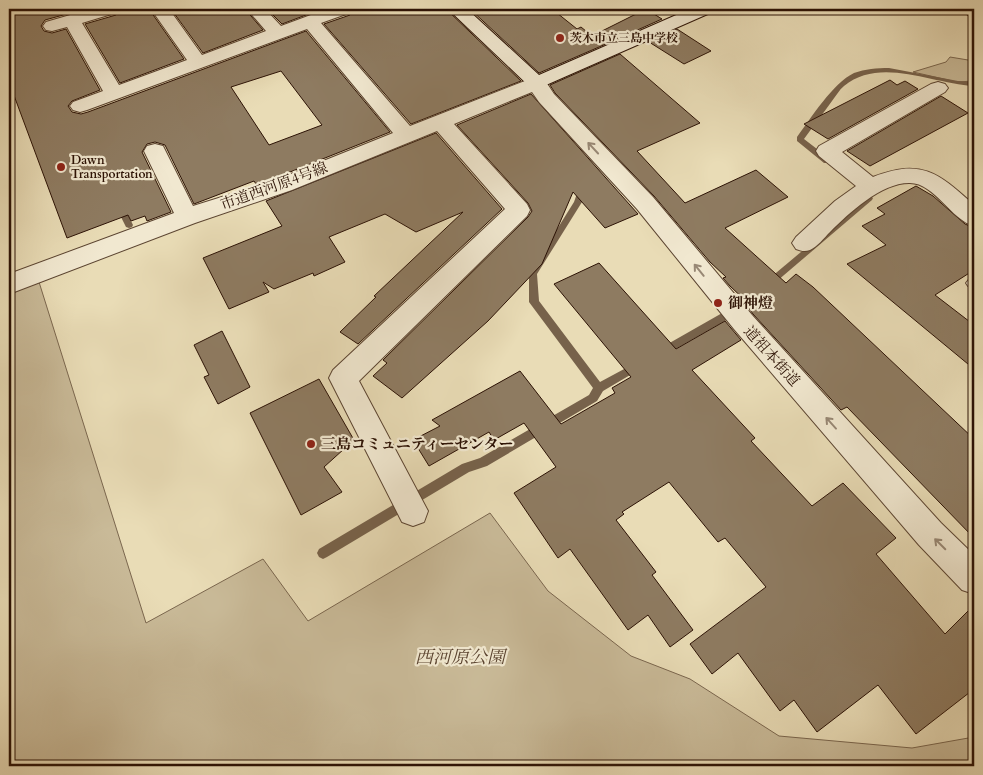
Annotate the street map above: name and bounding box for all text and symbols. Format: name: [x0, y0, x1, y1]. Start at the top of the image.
place label: 茨木市立三島中学校: [570, 30, 678, 46]
marker: 茨木市立三島中学校: [554, 32, 566, 44]
one-way arrow: [587, 141, 599, 154]
place label: Dawn Transportation: [71, 152, 153, 182]
street label: 市道西河原4号線: [218, 157, 330, 215]
marker: Dawn Transportation: [55, 161, 67, 173]
one-way arrow: [694, 264, 705, 277]
place label: 御神燈: [728, 293, 773, 313]
marker: 御神燈: [712, 297, 724, 309]
street label: 道祖本街道: [739, 321, 805, 391]
one-way arrow: [826, 416, 837, 429]
place label: 三島コミュニティーセンター: [321, 434, 514, 454]
marker: 三島コミュニティーセンター: [305, 438, 317, 450]
one-way arrow: [934, 538, 946, 550]
park label: 西河原公園: [415, 645, 508, 670]

